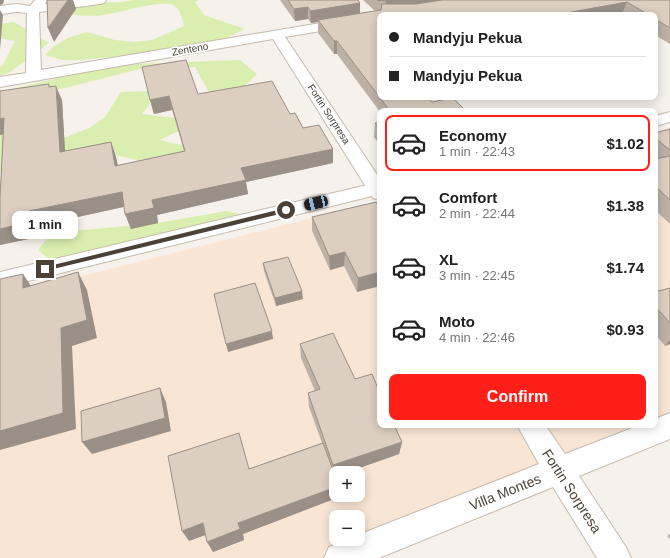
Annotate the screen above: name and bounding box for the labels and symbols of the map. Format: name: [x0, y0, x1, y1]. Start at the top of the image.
street label: Zenteno: [171, 40, 209, 58]
street label: Fortin Sorpresa: [306, 82, 353, 146]
car: [303, 194, 329, 212]
route start: [277, 201, 295, 219]
callout: 1 min: [12, 211, 78, 239]
route end: [36, 260, 54, 278]
street label: Fortin Sorpresa: [539, 446, 605, 536]
street label: Villa Montes: [467, 470, 543, 514]

